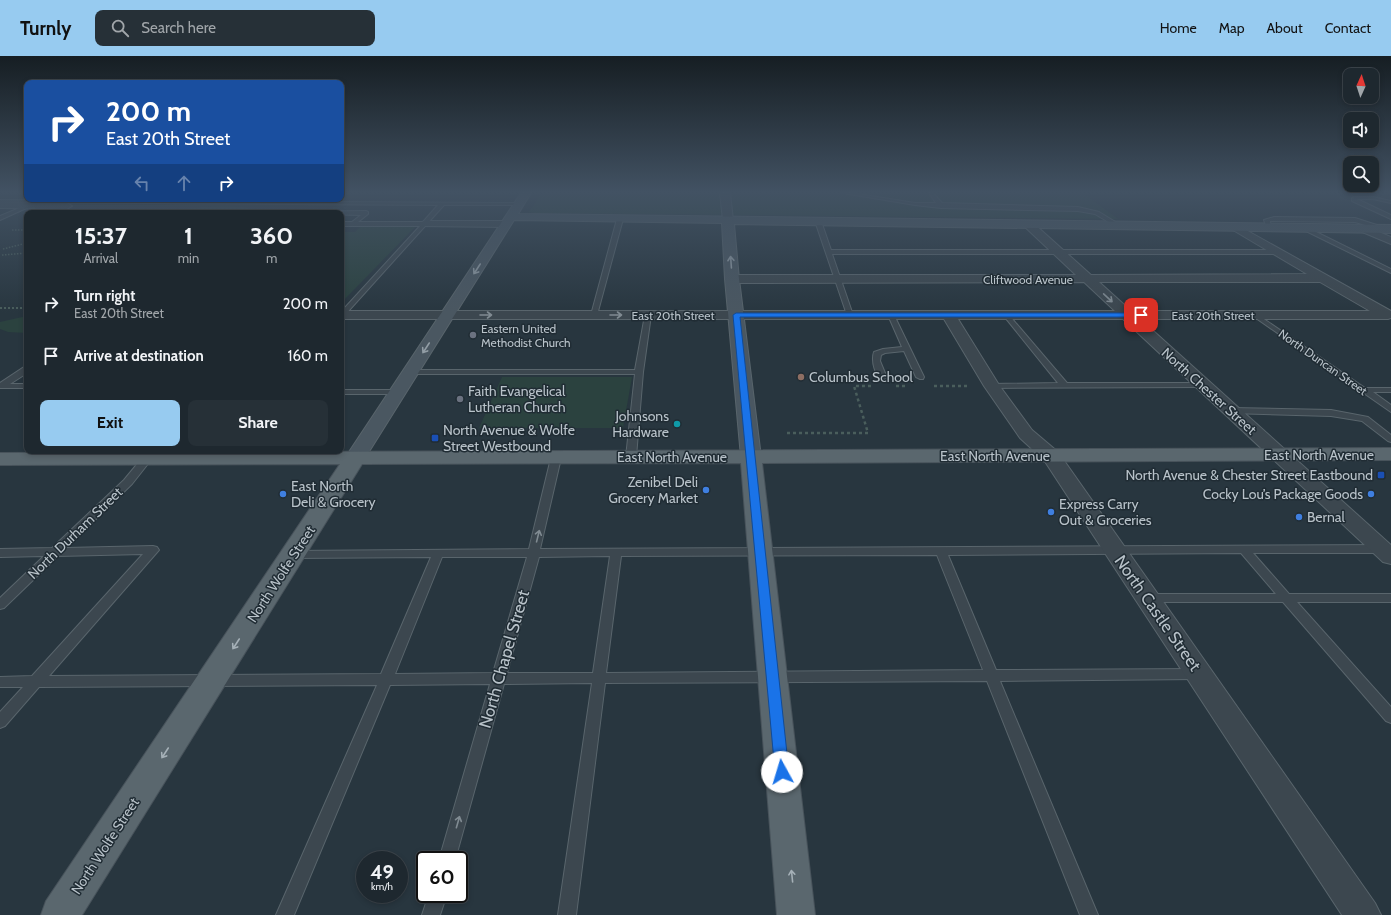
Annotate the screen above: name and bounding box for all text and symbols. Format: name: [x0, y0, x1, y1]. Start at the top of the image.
search box: [95, 10, 375, 46]
text: Turnly: [20, 17, 71, 40]
icon: search: [109, 17, 131, 39]
text: Search here: [141, 19, 216, 37]
text: Home: [1160, 19, 1197, 37]
text: Map: [1219, 19, 1244, 37]
text: About: [1266, 19, 1303, 37]
text: Contact: [1325, 19, 1371, 37]
north arrow: [1343, 68, 1379, 104]
map controls: [1343, 68, 1379, 192]
text: 200 m: [106, 94, 191, 128]
icon: right: [40, 96, 92, 148]
button: sound: [1343, 112, 1379, 148]
text: East 20th Street: [106, 128, 230, 150]
button: search: [1343, 156, 1379, 192]
icon: left: [131, 172, 153, 194]
icon: ahead: [173, 172, 195, 194]
icon: right: [215, 172, 237, 194]
text: 15:37: [75, 221, 127, 250]
text: 1: [184, 221, 193, 250]
text: 360: [250, 221, 293, 250]
text: Arrival: [84, 250, 118, 266]
text: min: [178, 250, 199, 266]
text: m: [266, 250, 277, 266]
one-way arrow: [728, 256, 735, 269]
one-way arrow: [473, 263, 481, 274]
street label: Cliftwood Avenue: [983, 272, 1073, 287]
text: Turn right: [74, 287, 135, 305]
icon: right: [40, 293, 62, 315]
one-way arrow: [1103, 293, 1113, 302]
text: 200 m: [283, 295, 328, 313]
pin: [1124, 298, 1158, 332]
icon: arrive: [1130, 304, 1152, 326]
text: East 20th Street: [74, 305, 164, 321]
street label: East 20th Street: [632, 308, 714, 323]
street label: East 20th Street: [1172, 308, 1254, 323]
one-way arrow: [479, 311, 492, 319]
one-way arrow: [609, 311, 622, 319]
place label: Eastern United Methodist Church: [481, 321, 571, 350]
street label: North Duncan Street: [1276, 326, 1370, 398]
marker: Eastern United Methodist Church: [468, 330, 478, 340]
one-way arrow: [422, 342, 430, 353]
street label: North Chester Street: [1158, 344, 1260, 439]
icon: arrive: [40, 345, 62, 367]
text: Arrive at destination: [74, 347, 204, 365]
text: 160 m: [288, 347, 328, 365]
place label: Columbus School: [809, 368, 914, 386]
marker: Columbus School: [796, 372, 806, 382]
place label: Faith Evangelical Lutheran Church: [468, 382, 566, 416]
marker: Faith Evangelical Lutheran Church: [455, 394, 465, 404]
button: Exit: [40, 400, 180, 446]
button: Share: [188, 400, 328, 446]
place label: Johnsons Hardware: [612, 407, 669, 441]
marker: Johnsons Hardware: [672, 419, 682, 429]
place label: North Avenue & Wolfe Street Westbound: [443, 421, 575, 455]
marker: North Avenue & Wolfe Street Westbound: [430, 433, 440, 443]
street label: East North Avenue: [1264, 446, 1374, 464]
street label: East North Avenue: [940, 447, 1050, 465]
street label: East North Avenue: [617, 448, 727, 466]
place label: North Avenue & Chester Street Eastbound: [1125, 466, 1373, 484]
marker: North Avenue & Chester Street Eastbound: [1376, 470, 1386, 480]
place label: Zenibel Deli Grocery Market: [608, 473, 698, 507]
place label: East North Deli & Grocery: [291, 477, 376, 511]
street label: North Durham Street: [24, 483, 126, 583]
marker: Zenibel Deli Grocery Market: [701, 485, 711, 495]
place label: Cocky Lou’s Package Goods: [1203, 485, 1363, 503]
marker: East North Deli & Grocery: [278, 489, 288, 499]
marker: Cocky Lou’s Package Goods: [1366, 489, 1376, 499]
place label: Express Carry Out & Groceries: [1059, 495, 1152, 529]
marker: Express Carry Out & Groceries: [1046, 507, 1056, 517]
place label: Bernal: [1307, 508, 1345, 526]
marker: Bernal: [1294, 512, 1304, 522]
street label: North Wolfe Street: [243, 522, 319, 626]
one-way arrow: [535, 529, 543, 542]
street label: North Castle Street: [1111, 551, 1206, 675]
street label: North Chapel Street: [475, 587, 533, 730]
one-way arrow: [231, 638, 239, 650]
one-way arrow: [161, 747, 169, 758]
position arrow: [761, 751, 803, 793]
street label: North Wolfe Street: [67, 794, 143, 898]
one-way arrow: [455, 816, 462, 829]
speed limit sign: 60: [416, 851, 468, 903]
text: 49: [370, 860, 394, 884]
one-way arrow: [789, 870, 796, 883]
text: km/h: [371, 880, 393, 893]

